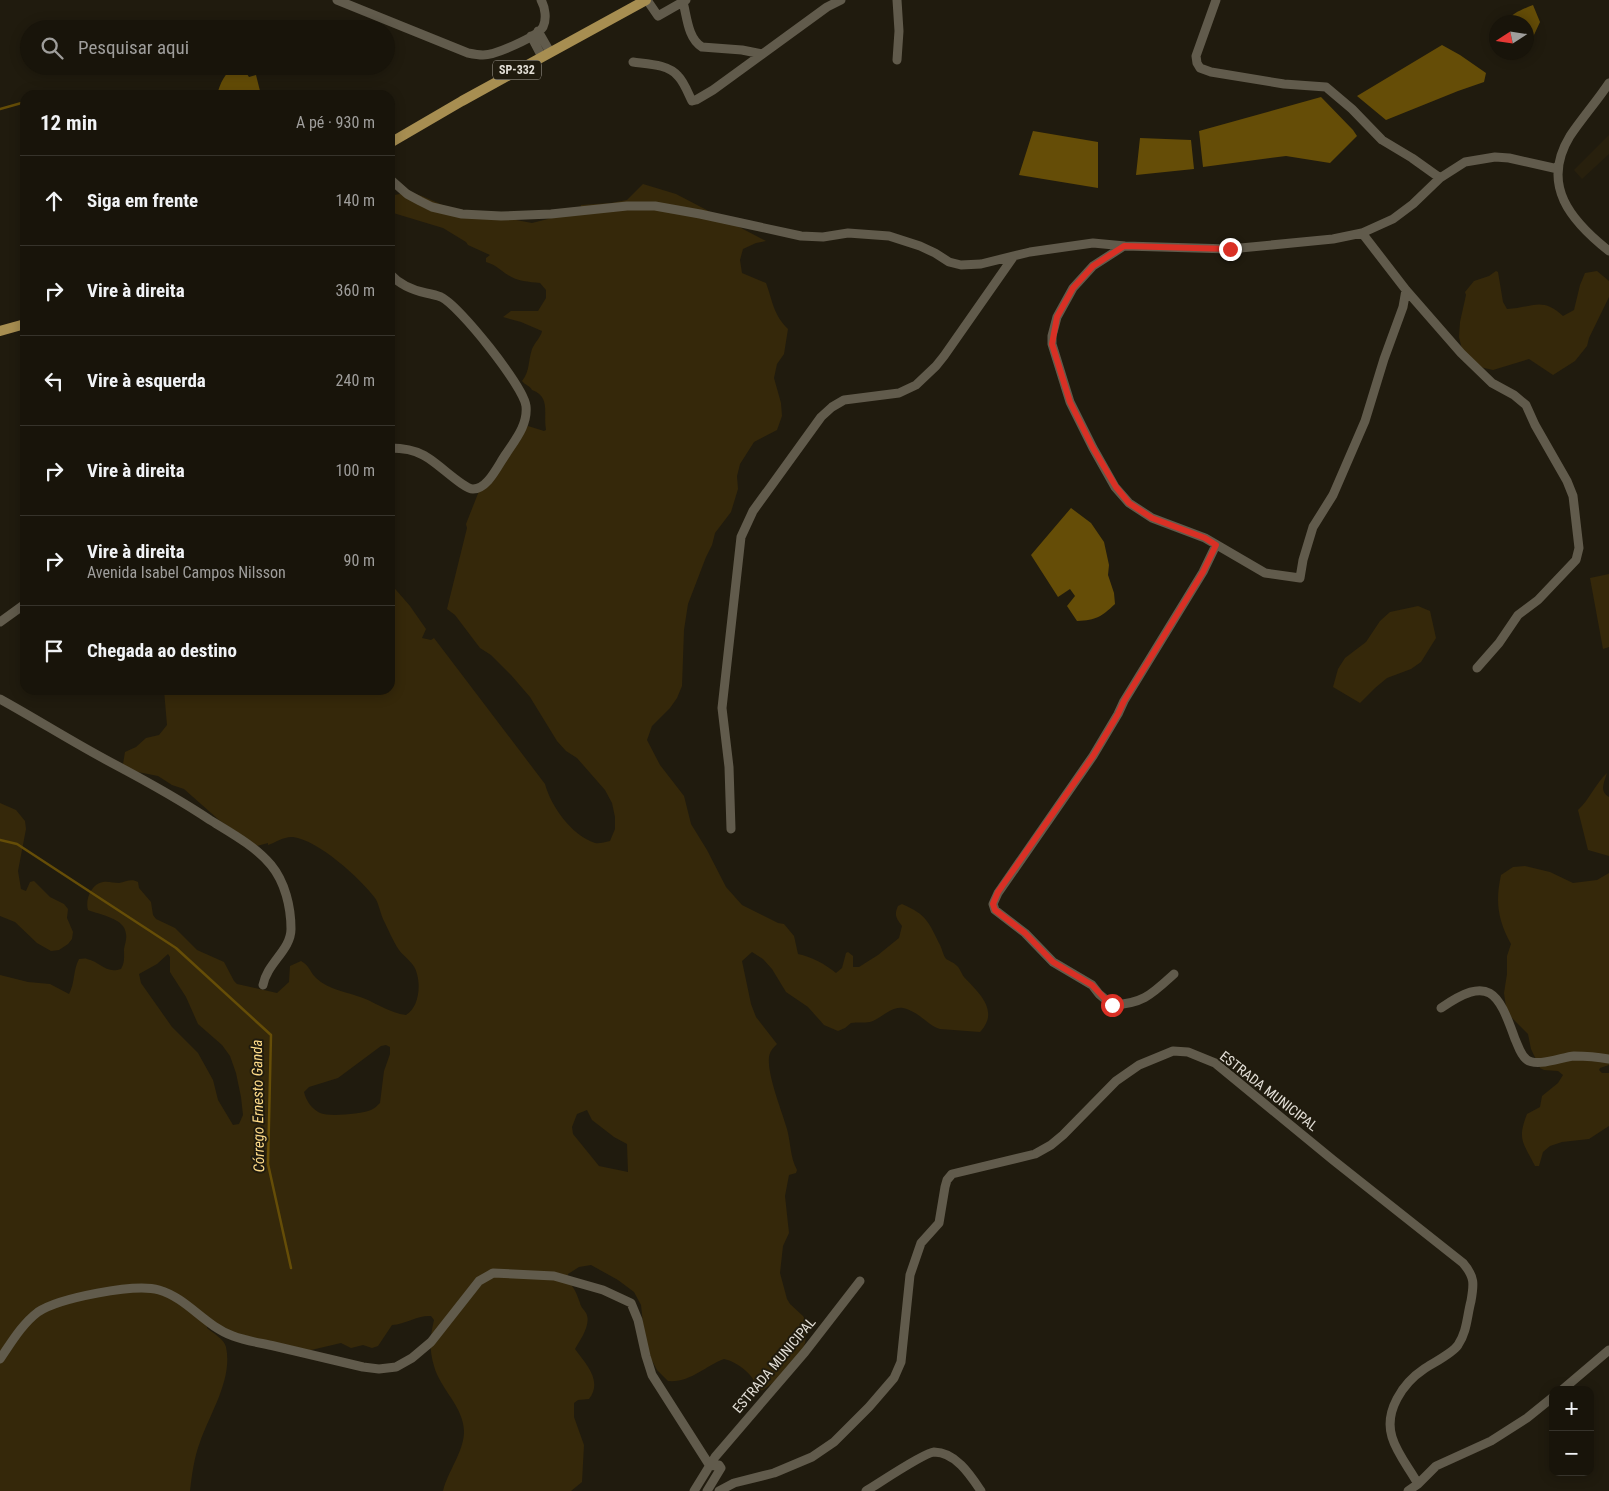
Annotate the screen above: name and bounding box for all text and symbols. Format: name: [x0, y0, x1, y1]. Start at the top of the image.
north arrow: [1489, 15, 1534, 60]
search box: [20, 20, 395, 75]
icon: search: [38, 34, 66, 62]
text: Pesquisar aqui: [78, 36, 189, 59]
road number: SP-332: [493, 60, 541, 80]
text: 12 min: [40, 111, 97, 135]
text: A pé · 930 m: [296, 113, 375, 132]
icon: ahead: [40, 187, 68, 215]
text: Siga em frente: [87, 189, 198, 212]
text: 140 m: [336, 191, 375, 210]
route end: [1219, 238, 1242, 261]
icon: right: [40, 277, 68, 305]
text: Vire à direita: [87, 279, 185, 302]
text: 360 m: [336, 281, 375, 300]
icon: left: [40, 367, 68, 395]
text: Vire à esquerda: [87, 369, 206, 392]
text: 240 m: [336, 371, 375, 390]
icon: right: [40, 457, 68, 485]
text: Vire à direita: [87, 459, 185, 482]
text: 100 m: [336, 461, 375, 480]
text: Vire à direita: [87, 540, 185, 563]
icon: right: [40, 547, 68, 575]
text: 90 m: [343, 551, 375, 570]
text: Avenida Isabel Campos Nilsson: [87, 563, 286, 582]
icon: arrive: [40, 637, 68, 665]
text: Chegada ao destino: [87, 639, 237, 662]
route start: [1101, 994, 1124, 1017]
water label: Córrego Ernesto Ganda: [248, 1039, 268, 1173]
street label: ESTRADA MUNICIPAL: [1217, 1048, 1321, 1134]
street label: ESTRADA MUNICIPAL: [729, 1314, 819, 1416]
map controls: [1549, 1386, 1594, 1476]
button: +: [1549, 1386, 1594, 1431]
button: −: [1549, 1431, 1594, 1476]

